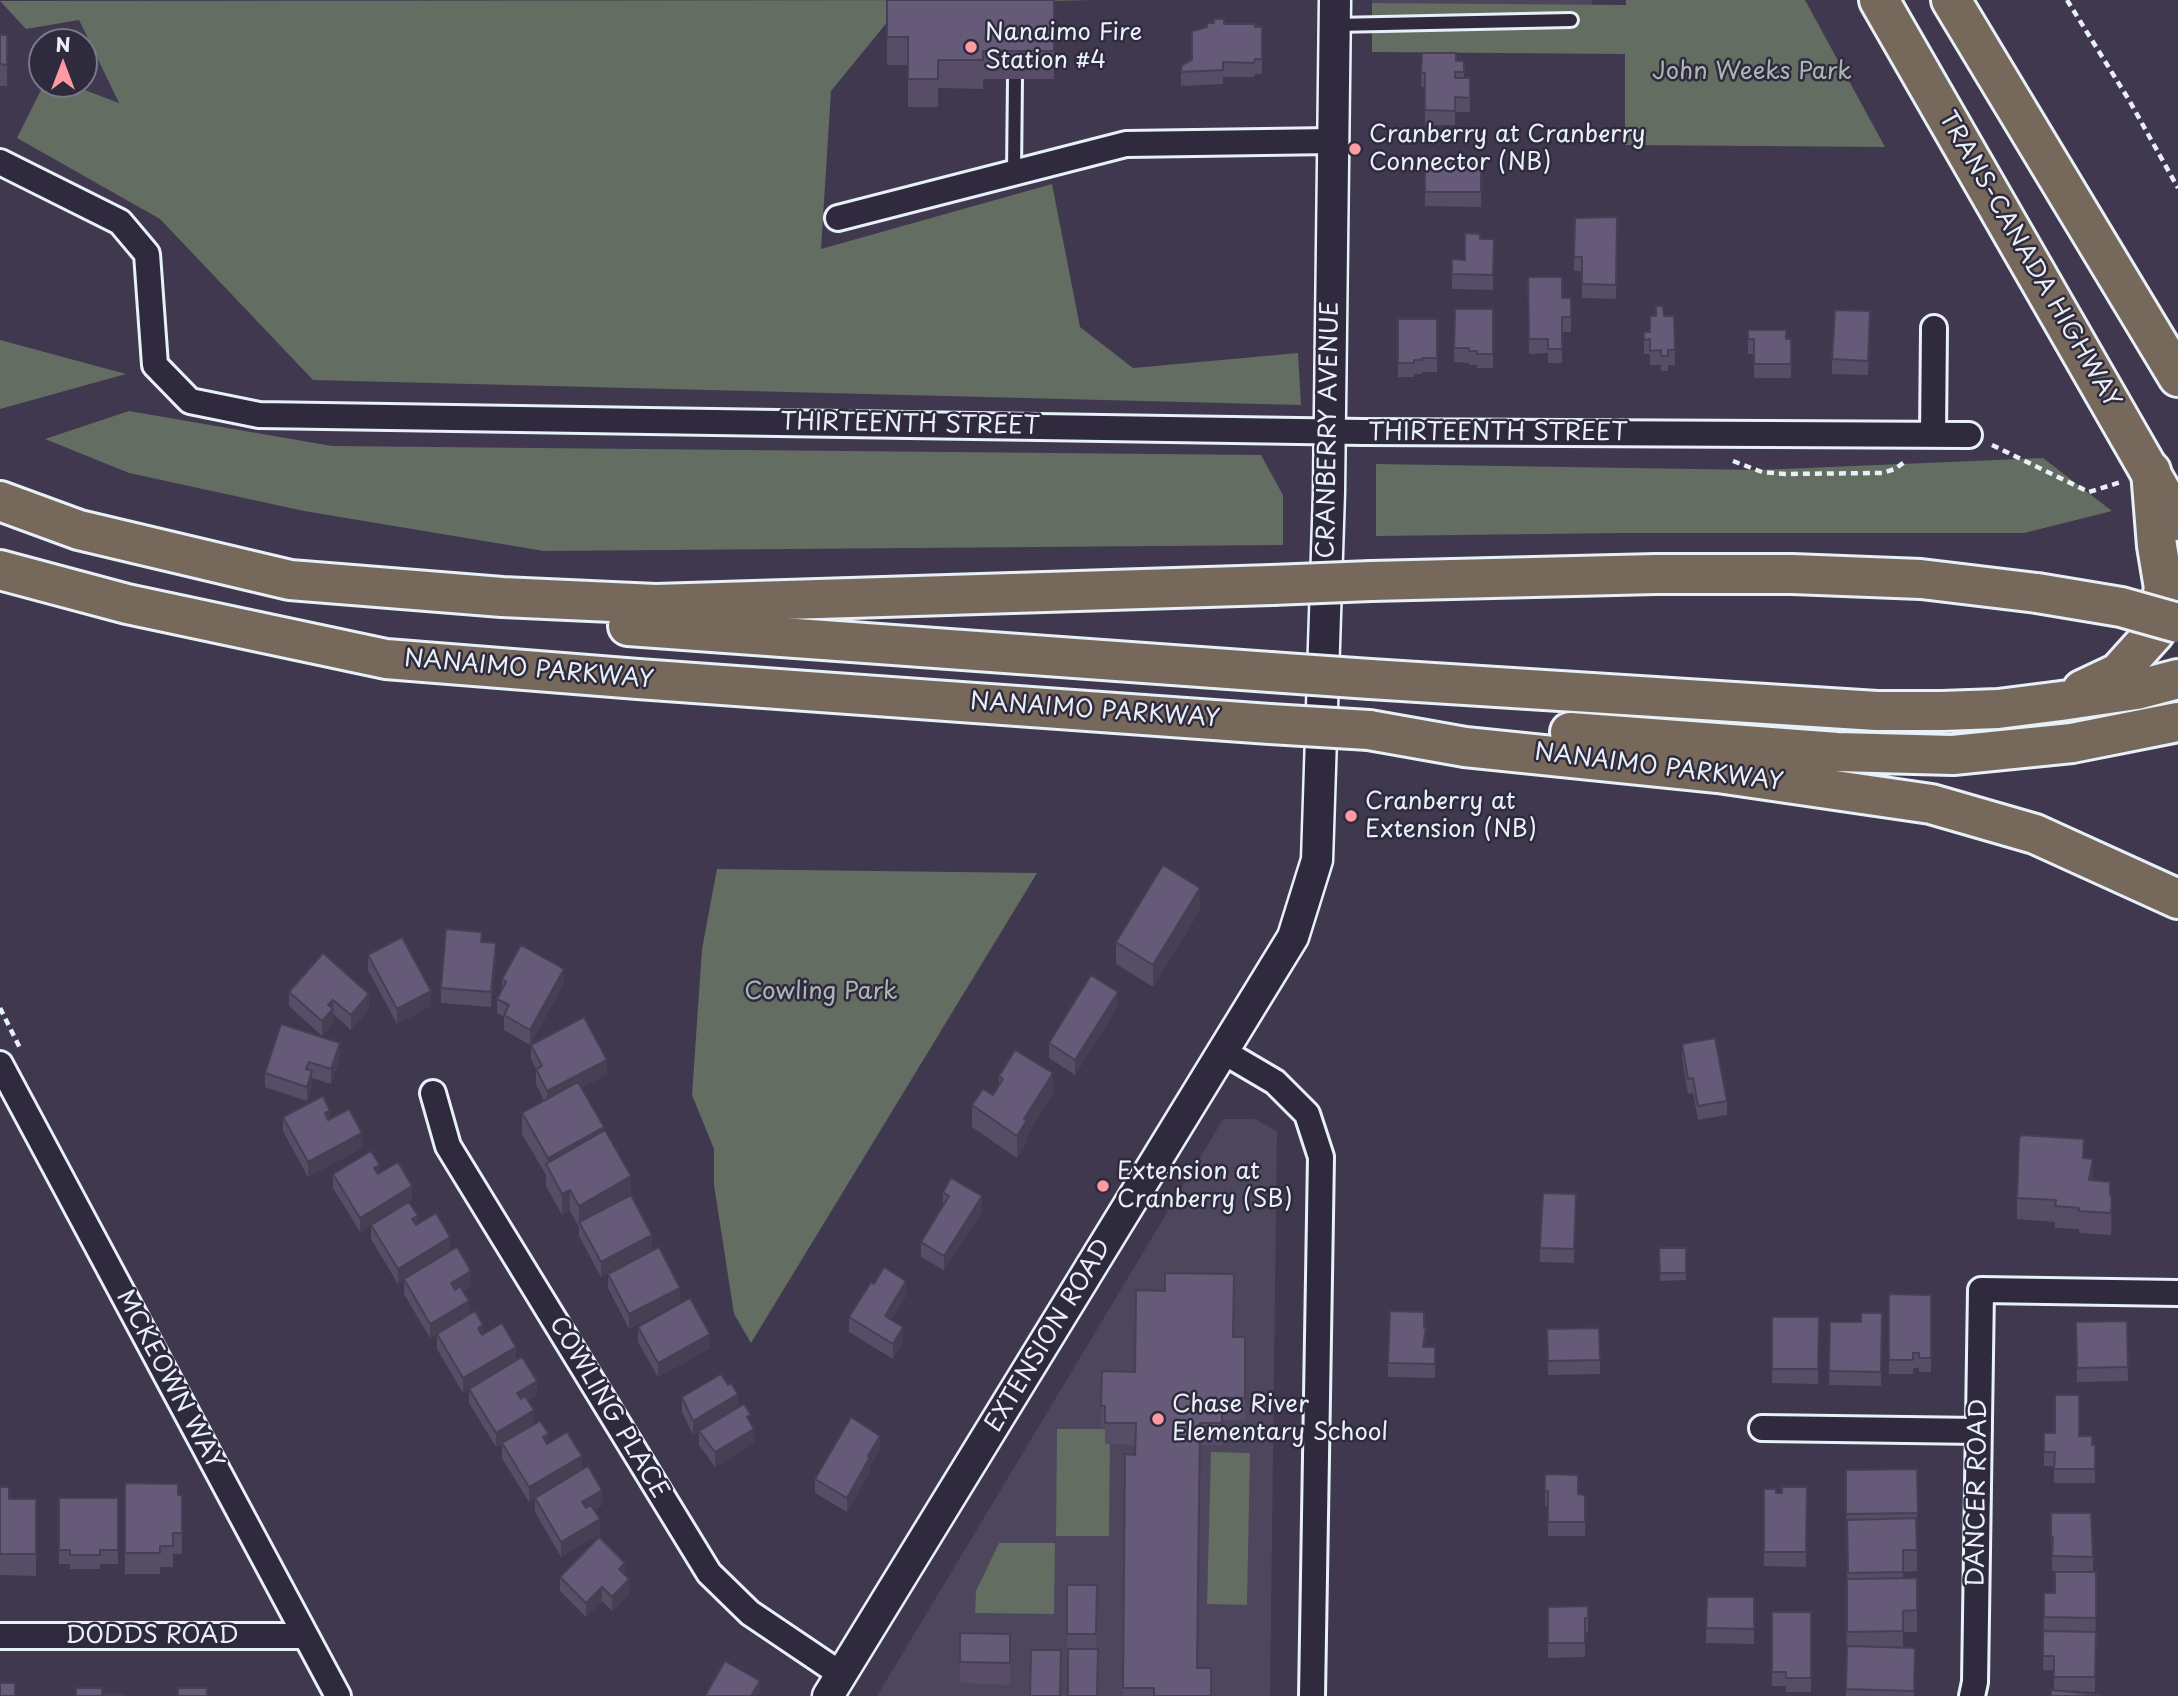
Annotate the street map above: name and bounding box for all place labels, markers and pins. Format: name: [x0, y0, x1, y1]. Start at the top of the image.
place label: Nanaimo Fire Station #4: [985, 19, 1142, 75]
marker: Nanaimo Fire Station #4: [963, 39, 979, 55]
place label: Cranberry at Cranberry Connector (NB): [1369, 121, 1645, 177]
marker: Cranberry at Cranberry Connector (NB): [1347, 141, 1363, 157]
place label: Cranberry at Extension (NB): [1365, 788, 1537, 844]
marker: Cranberry at Extension (NB): [1343, 808, 1359, 824]
place label: Extension at Cranberry (SB): [1117, 1158, 1293, 1214]
marker: Extension at Cranberry (SB): [1095, 1178, 1111, 1194]
place label: Chase River Elementary School: [1172, 1391, 1388, 1447]
marker: Chase River Elementary School: [1150, 1411, 1166, 1427]

